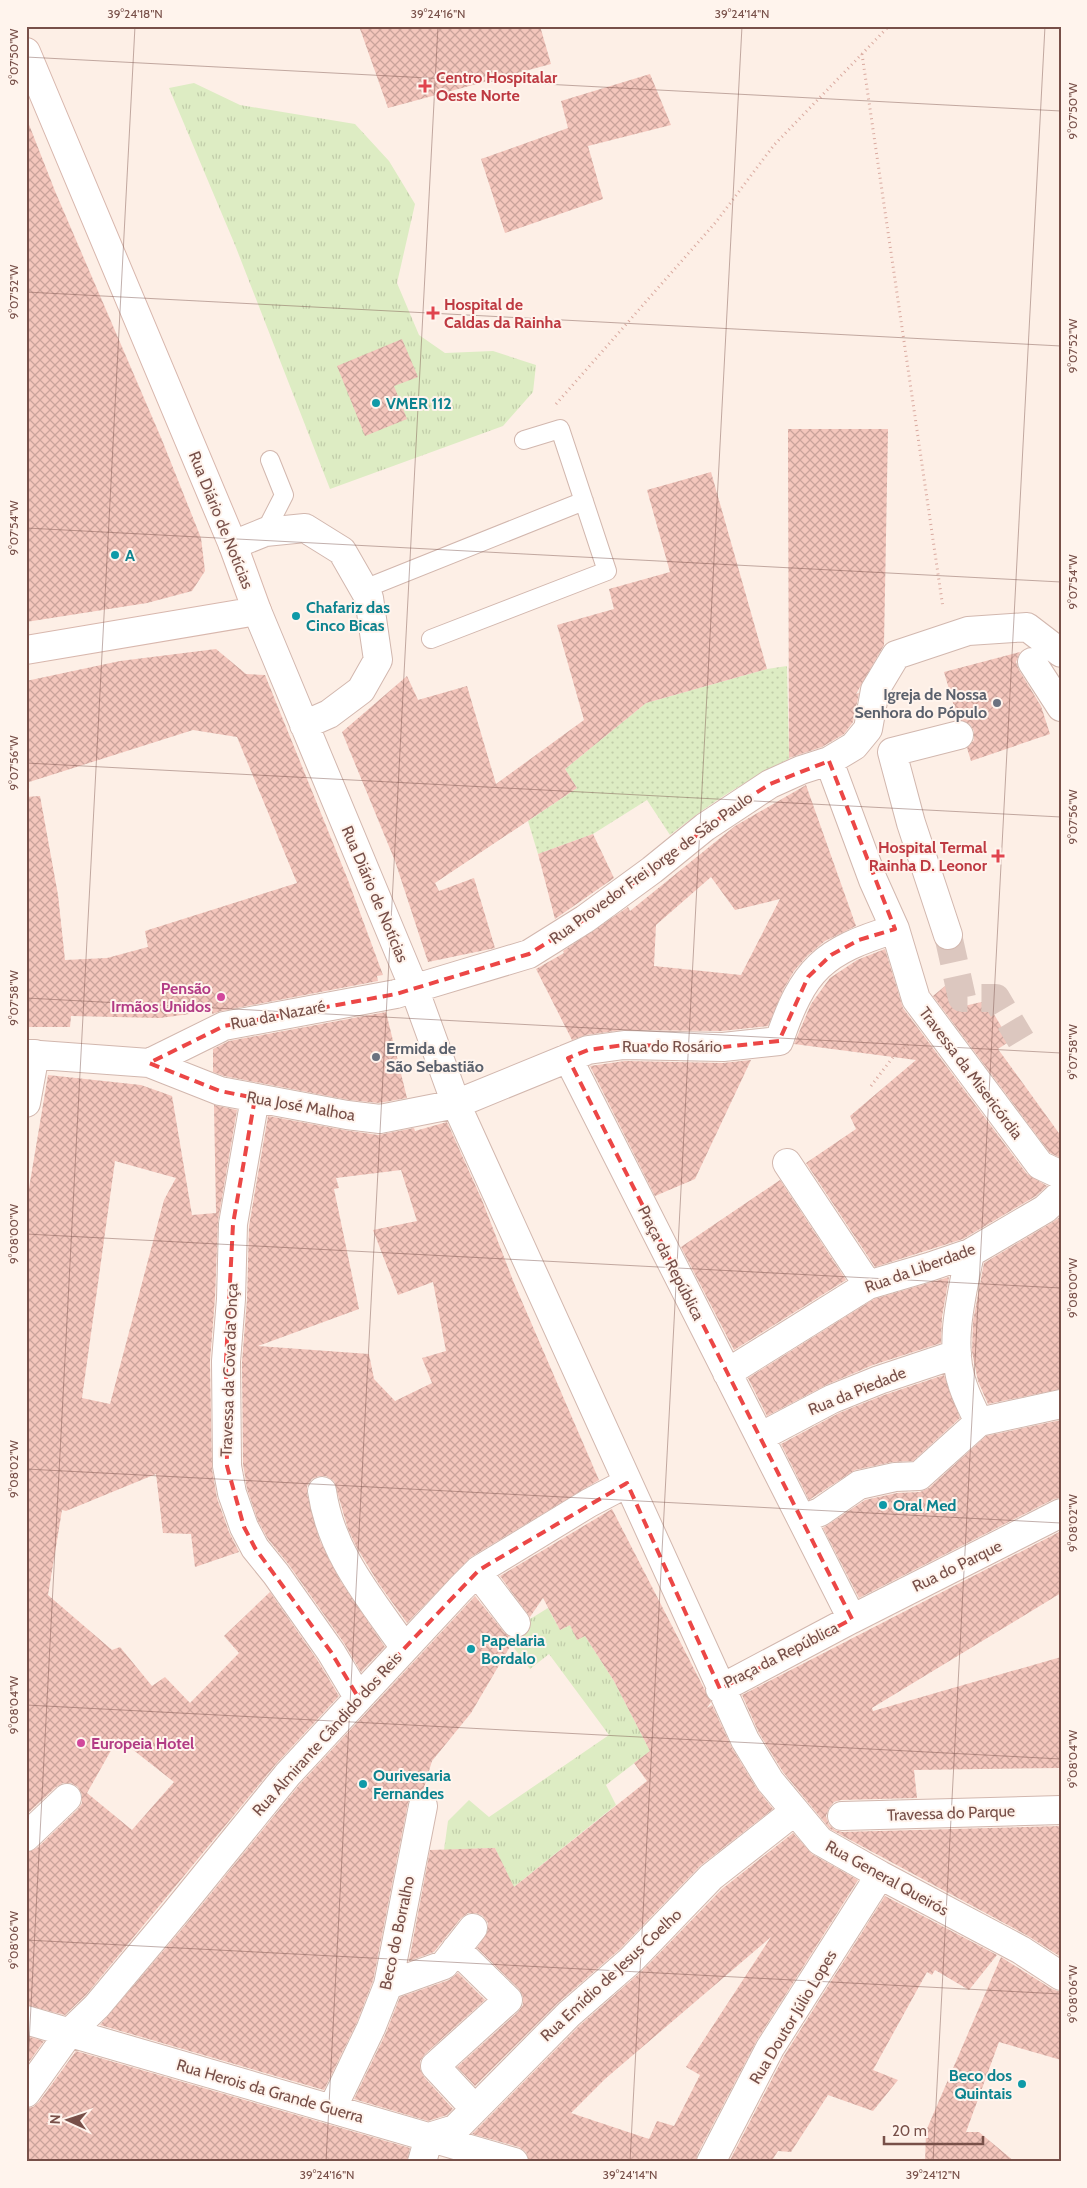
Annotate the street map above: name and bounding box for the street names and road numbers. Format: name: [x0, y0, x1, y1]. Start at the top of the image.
street label: Rua Diário de Notícias: [185, 448, 257, 592]
street label: Rua Provedor Frei Jorge de São Paulo: [546, 788, 756, 948]
street label: Rua Diário de Notícias: [338, 823, 413, 966]
street label: Rua da Nazaré: [229, 996, 327, 1034]
street label: Travessa da Misericórdia: [915, 1003, 1027, 1143]
street label: Rua do Rosário: [622, 1037, 722, 1056]
street label: Rua José Malhoa: [245, 1087, 357, 1125]
street label: Praça da República: [634, 1202, 708, 1324]
street label: Rua da Liberdade: [862, 1239, 978, 1297]
street label: Travessa da Cova da Onça: [216, 1283, 242, 1457]
street label: Rua da Piedade: [805, 1363, 909, 1419]
street label: Rua do Parque: [909, 1536, 1005, 1596]
street label: Praça da República: [720, 1618, 842, 1692]
street label: Rua Almirante Cândido dos Reis: [248, 1648, 406, 1820]
street label: Travessa do Parque: [887, 1801, 1015, 1825]
street label: Rua General Queirós: [822, 1836, 952, 1920]
street label: Beco do Borralho: [376, 1874, 418, 1992]
street label: Rua Emídio de Jesus Coelho: [537, 1905, 686, 2045]
street label: Rua Doutor Júlio Lopes: [745, 1946, 841, 2087]
street label: Rua Herois da Grande Guerra: [174, 2055, 366, 2127]

